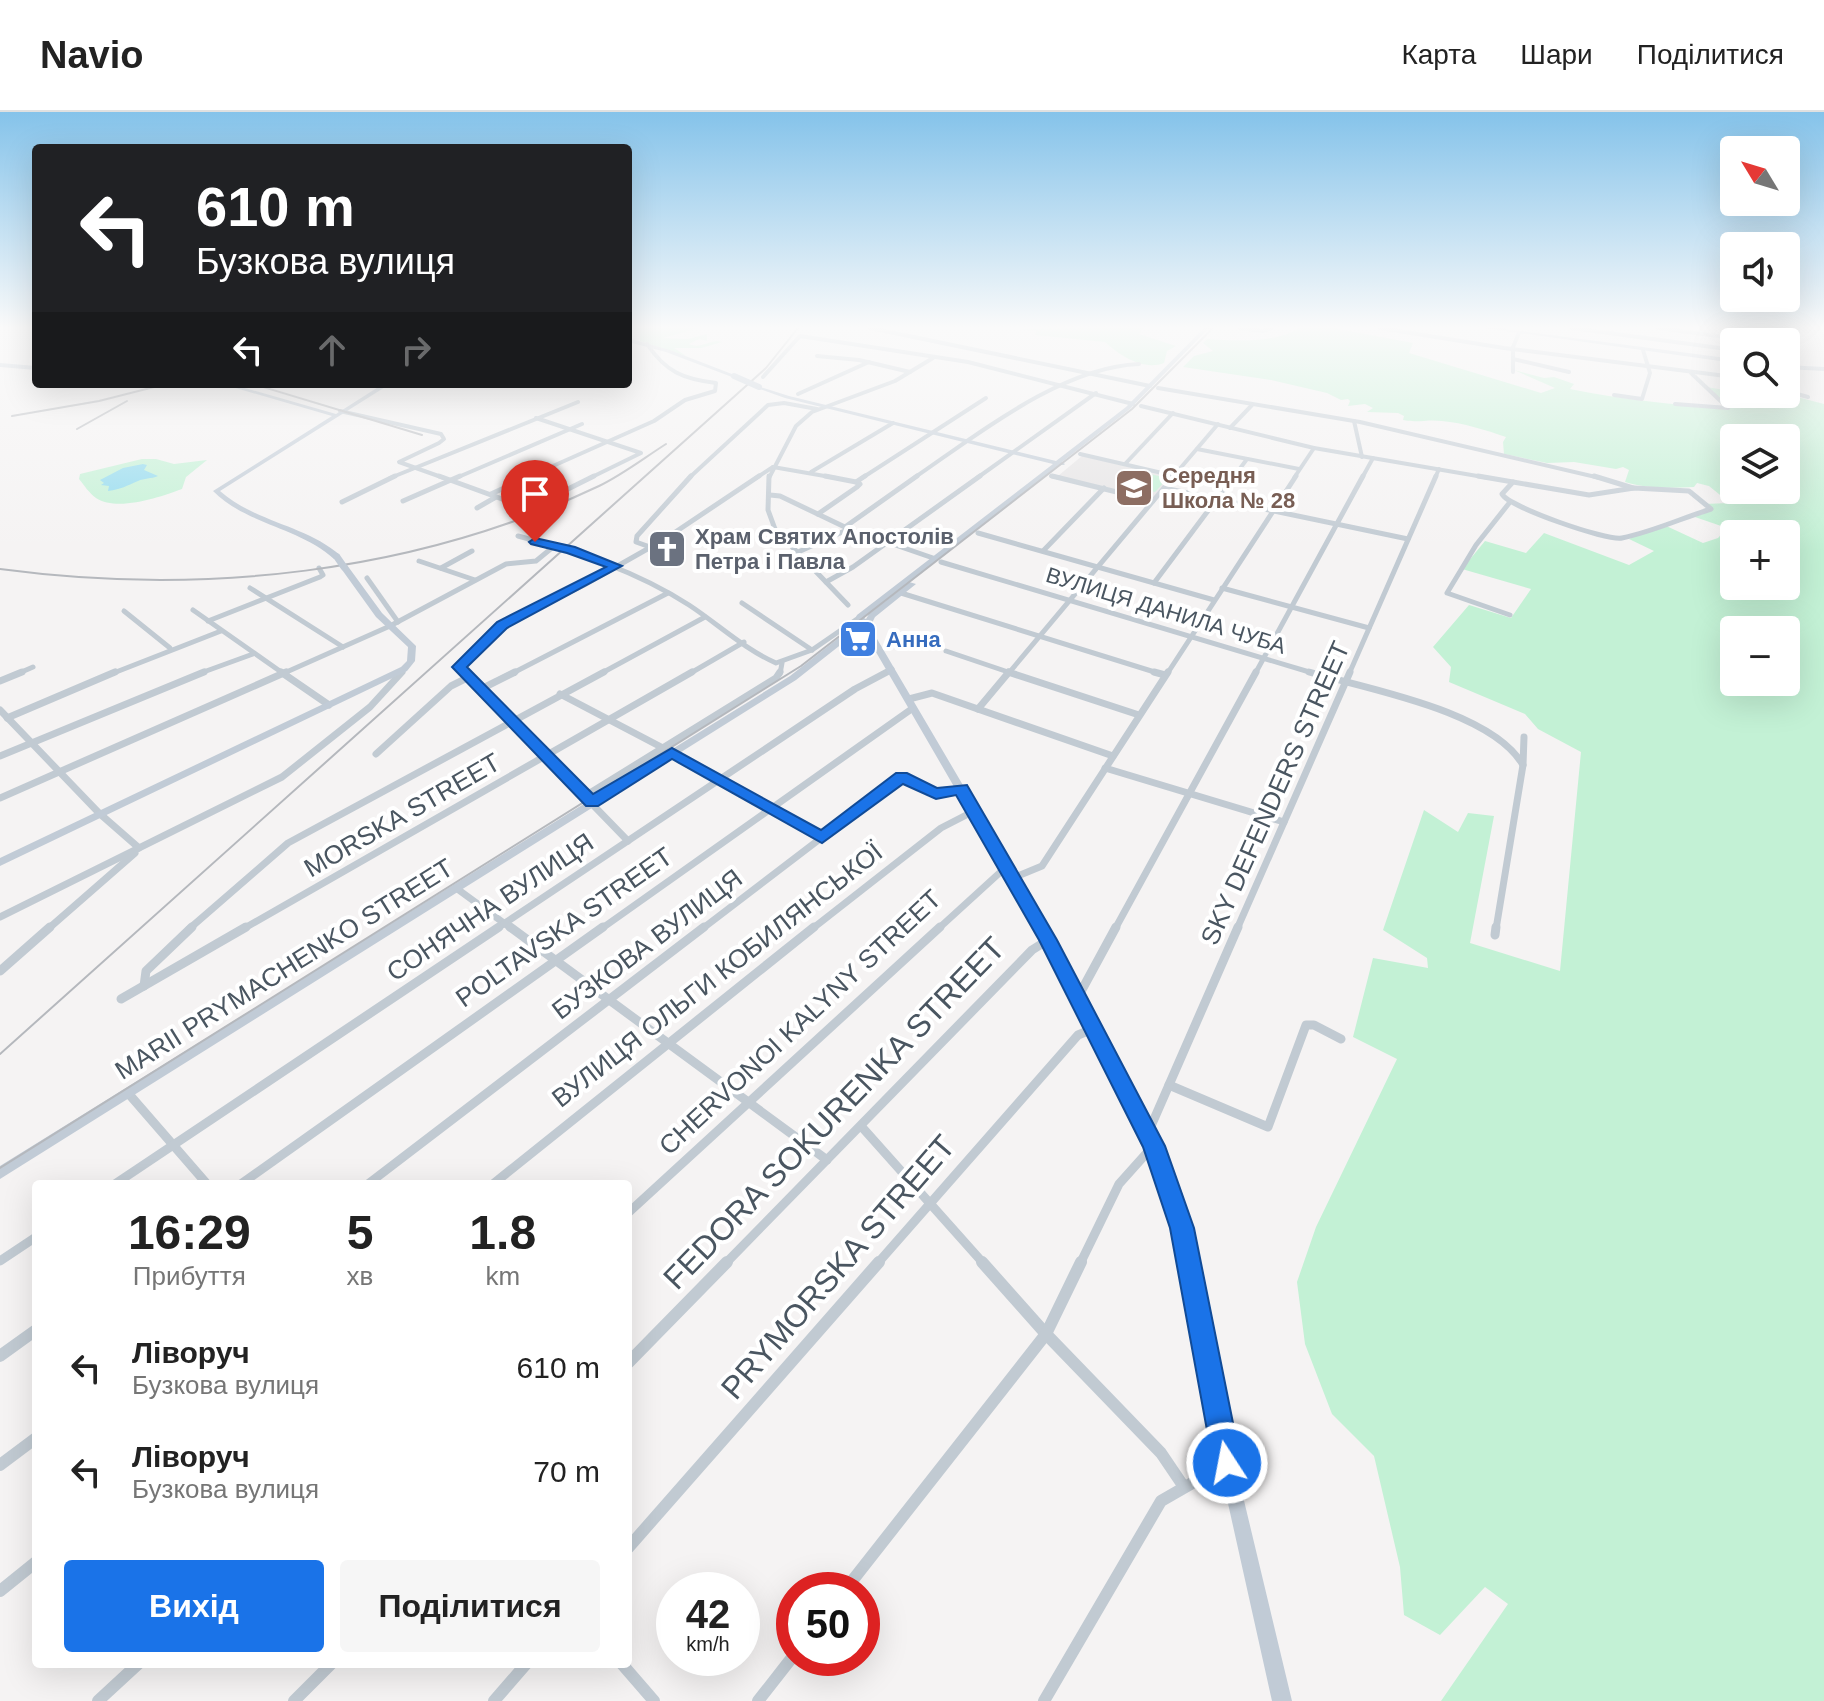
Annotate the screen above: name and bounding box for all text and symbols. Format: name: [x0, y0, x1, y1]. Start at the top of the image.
text: Navio: [40, 34, 143, 76]
text: Карта: [1401, 39, 1476, 70]
text: Шари: [1520, 39, 1593, 70]
text: Поділитися: [1637, 39, 1784, 70]
north arrow: [1720, 136, 1800, 216]
map controls: [1720, 136, 1800, 696]
text: 610 m: [196, 175, 355, 238]
icon: left: [64, 176, 168, 280]
button: sound: [1720, 232, 1800, 312]
text: Бузкова вулиця: [196, 241, 455, 282]
icon: left: [226, 328, 270, 372]
icon: ahead: [310, 328, 354, 372]
icon: right: [394, 328, 438, 372]
button: search: [1720, 328, 1800, 408]
button: layers: [1720, 424, 1800, 504]
pin: [501, 460, 569, 542]
place label: Середня Школа № 28: [1162, 463, 1295, 513]
school or university icon: Середня Школа № 28: [1113, 467, 1155, 509]
icon: arrive: [513, 472, 557, 516]
button: +: [1720, 520, 1800, 600]
place label: Храм Святих Апостолів Петра і Павла: [695, 524, 954, 574]
church icon: Храм Святих Апостолів Петра і Павла: [646, 528, 688, 570]
street label: ВУЛИЦЯ ДАНИЛА ЧУБА: [1043, 562, 1289, 659]
button: −: [1720, 616, 1800, 696]
supermarket icon: Анна: [837, 618, 879, 660]
place label: Анна: [886, 627, 941, 652]
street label: SKY DEFENDERS STREET: [1194, 637, 1356, 949]
street label: MORSKA STREET: [299, 747, 505, 883]
street label: СОНЯЧНА ВУЛИЦЯ: [381, 827, 599, 987]
street label: ВУЛИЦЯ ОЛЬГИ КОБИЛЯНСЬКОЇ: [546, 836, 889, 1113]
street label: POLTAVSKA STREET: [450, 841, 678, 1013]
street label: MARII PRYMACHENKO STREET: [110, 852, 458, 1086]
street label: БУЗКОВА ВУЛИЦЯ: [546, 863, 748, 1025]
street label: CHERVONOI KALYNY STREET: [653, 883, 947, 1161]
street label: FEDORA SOKURENKA STREET: [656, 930, 1012, 1296]
street label: PRYMORSKA STREET: [714, 1128, 962, 1406]
text: 16:29: [128, 1206, 251, 1259]
text: 5: [347, 1206, 373, 1259]
text: 1.8: [469, 1206, 536, 1259]
text: Прибуття: [133, 1261, 246, 1291]
text: хв: [347, 1261, 373, 1291]
text: km: [485, 1261, 520, 1291]
text: Ліворуч: [132, 1336, 250, 1369]
icon: left: [64, 1346, 108, 1390]
text: 610 m: [517, 1351, 600, 1384]
text: Бузкова вулиця: [132, 1370, 319, 1400]
position arrow: [1185, 1421, 1269, 1505]
text: Ліворуч: [132, 1440, 250, 1473]
icon: left: [64, 1450, 108, 1494]
text: 70 m: [533, 1455, 600, 1488]
text: Бузкова вулиця: [132, 1474, 319, 1504]
button: Вихід: [64, 1560, 324, 1652]
button: Поділитися: [340, 1560, 600, 1652]
speed limit sign: 50: [776, 1572, 880, 1676]
text: 42: [686, 1592, 730, 1636]
text: km/h: [686, 1633, 730, 1655]

